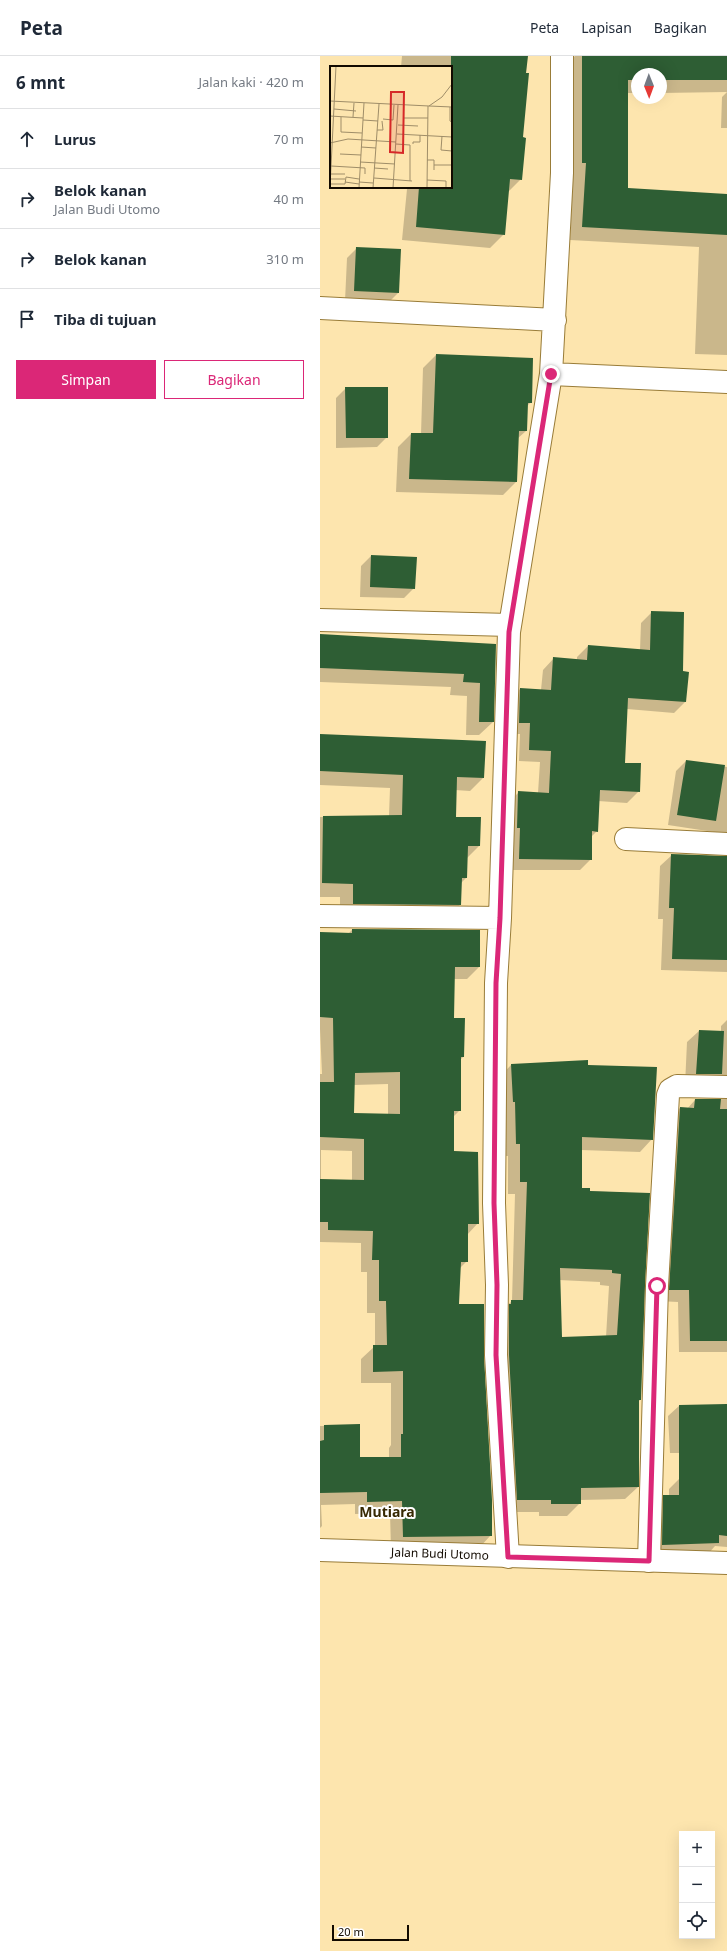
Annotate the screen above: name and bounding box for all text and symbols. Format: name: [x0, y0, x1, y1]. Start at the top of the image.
text: Peta: [20, 15, 63, 41]
text: Peta: [530, 18, 559, 37]
text: Lapisan: [581, 18, 632, 37]
text: Bagikan: [654, 18, 707, 37]
inset map: [330, 66, 452, 188]
north arrow: [631, 68, 667, 104]
text: 6 mnt: [16, 71, 65, 94]
text: Jalan kaki · 420 m: [198, 73, 304, 91]
icon: ahead: [16, 128, 38, 150]
text: Lurus: [54, 129, 96, 149]
text: 70 m: [274, 130, 304, 148]
text: Belok kanan: [54, 180, 147, 200]
icon: right: [16, 188, 38, 210]
text: 40 m: [274, 190, 304, 208]
text: Jalan Budi Utomo: [54, 200, 160, 218]
icon: right: [16, 248, 38, 270]
text: Belok kanan: [54, 249, 147, 269]
text: 310 m: [266, 250, 304, 268]
icon: arrive: [16, 308, 38, 330]
text: Tiba di tujuan: [54, 309, 157, 329]
button: Simpan: [16, 360, 156, 399]
button: Bagikan: [164, 360, 304, 399]
route end: [542, 365, 560, 383]
route start: [648, 1277, 666, 1295]
district label: Mutiara: [359, 1502, 415, 1521]
street label: Jalan Budi Utomo: [390, 1543, 489, 1564]
map controls: [679, 1831, 715, 1939]
button: +: [679, 1831, 715, 1867]
button: −: [679, 1867, 715, 1903]
button: locate: [679, 1903, 715, 1939]
scale bar: [332, 1923, 409, 1942]
text: 20 m: [338, 1924, 364, 1939]

